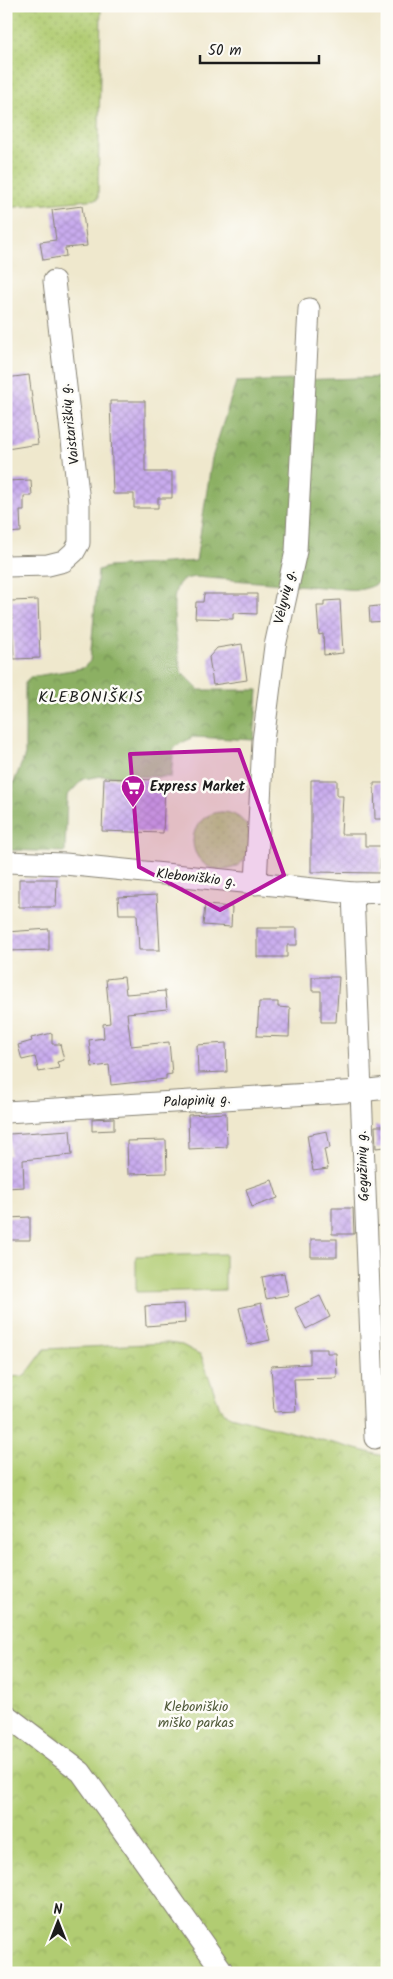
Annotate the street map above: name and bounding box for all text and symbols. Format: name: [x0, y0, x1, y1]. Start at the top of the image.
scale bar: [200, 32, 319, 64]
text: 50 m: [208, 39, 242, 63]
street label: Vaistariškių g.: [54, 382, 86, 466]
street label: Vėlyvių g.: [268, 568, 302, 626]
district label: KLEBONIŠKIS: [38, 685, 144, 710]
supermarket icon: Express Market: [120, 774, 146, 808]
place label: Express Market: [150, 776, 246, 798]
street label: Kleboniškio g.: [155, 863, 237, 893]
street label: Palapinių g.: [163, 1088, 231, 1114]
street label: Gegužinių g.: [351, 1130, 375, 1202]
park label: Kleboniškio miško parkas: [158, 1696, 234, 1734]
north arrow: [32, 1896, 82, 1946]
text: N: [54, 1899, 63, 1921]

